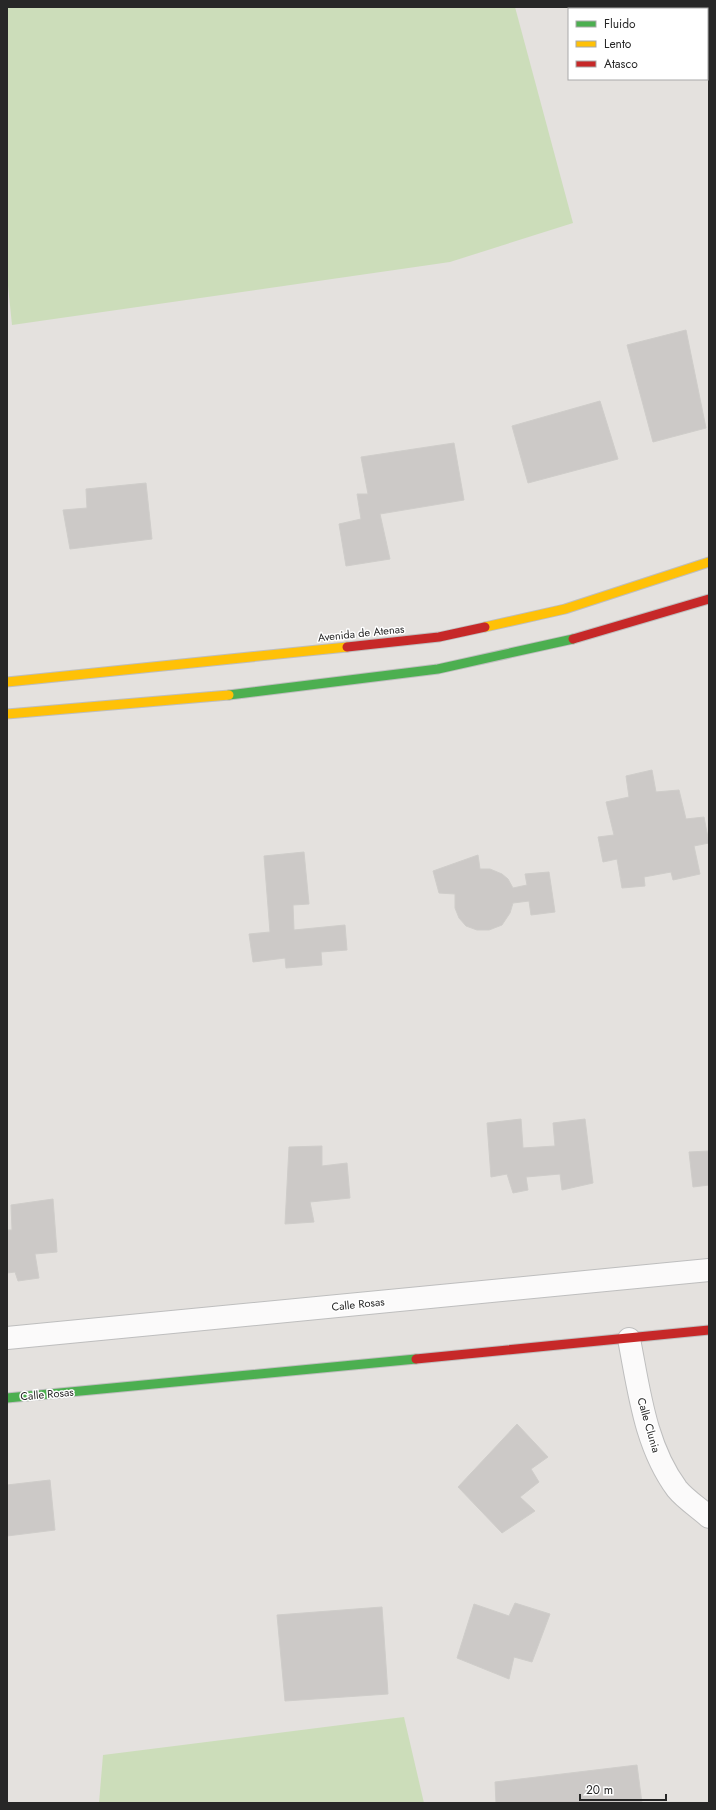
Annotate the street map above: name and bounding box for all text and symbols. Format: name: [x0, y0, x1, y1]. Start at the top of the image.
legend: [568, 8, 708, 80]
text: Fluido: [604, 15, 636, 33]
text: Lento: [604, 35, 632, 53]
text: Atasco: [604, 55, 638, 73]
street label: Avenida de Atenas: [317, 620, 406, 645]
street label: Calle Rosas: [331, 1293, 386, 1315]
street label: Calle Rosas: [20, 1384, 75, 1404]
street label: Calle Clunia: [634, 1396, 664, 1454]
scale bar: [580, 1776, 666, 1802]
text: 20 m: [586, 1781, 613, 1799]

